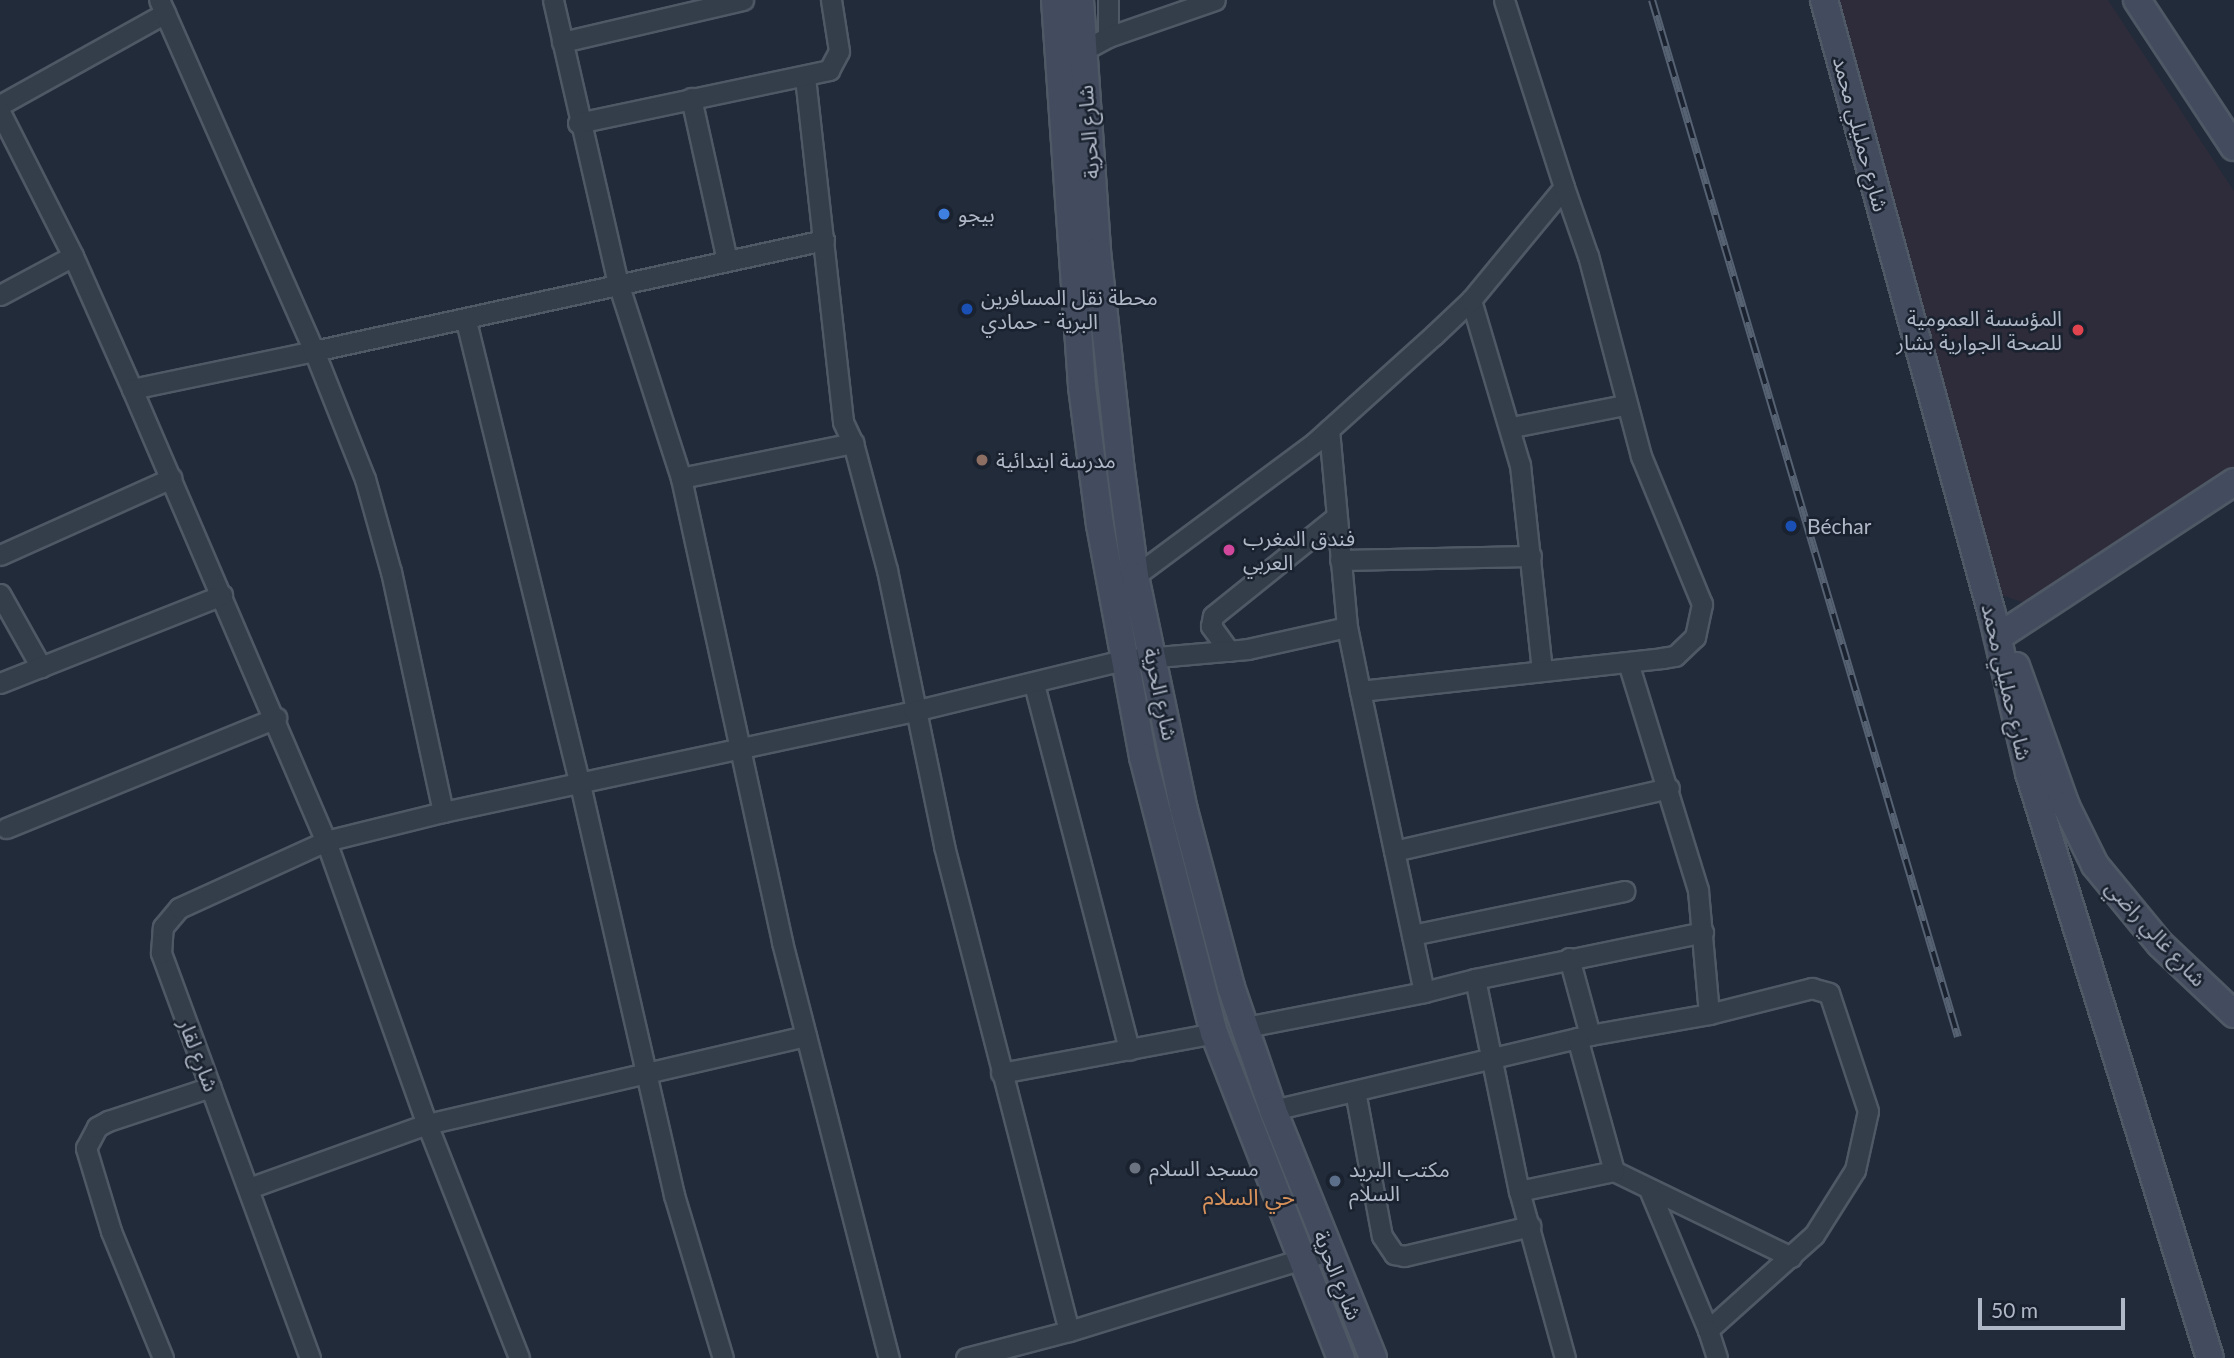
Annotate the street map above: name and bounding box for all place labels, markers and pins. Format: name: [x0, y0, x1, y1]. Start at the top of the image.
place label: بيجو: [958, 201, 995, 227]
marker: بيجو: [936, 206, 952, 222]
place label: محطة نقل المسافرين البرية - حمادي: [981, 284, 1158, 334]
marker: محطة نقل المسافرين البرية - حمادي: [959, 301, 975, 317]
place label: المؤسسة العمومية للصحة الجوارية بشار: [1896, 305, 2062, 355]
marker: المؤسسة العمومية للصحة الجوارية بشار: [2068, 320, 2088, 340]
place label: مدرسة ابتدائية: [996, 447, 1116, 473]
marker: مدرسة ابتدائية: [974, 452, 990, 468]
place label: Béchar: [1807, 513, 1871, 539]
marker: Béchar: [1781, 516, 1801, 536]
place label: فندق المغرب العربي: [1243, 525, 1355, 575]
marker: فندق المغرب العربي: [1221, 542, 1237, 558]
place label: مسجد السلام: [1149, 1155, 1259, 1181]
place label: مكتب البريد السلام: [1349, 1156, 1450, 1206]
marker: مسجد السلام: [1127, 1160, 1143, 1176]
marker: مكتب البريد السلام: [1327, 1173, 1343, 1189]

